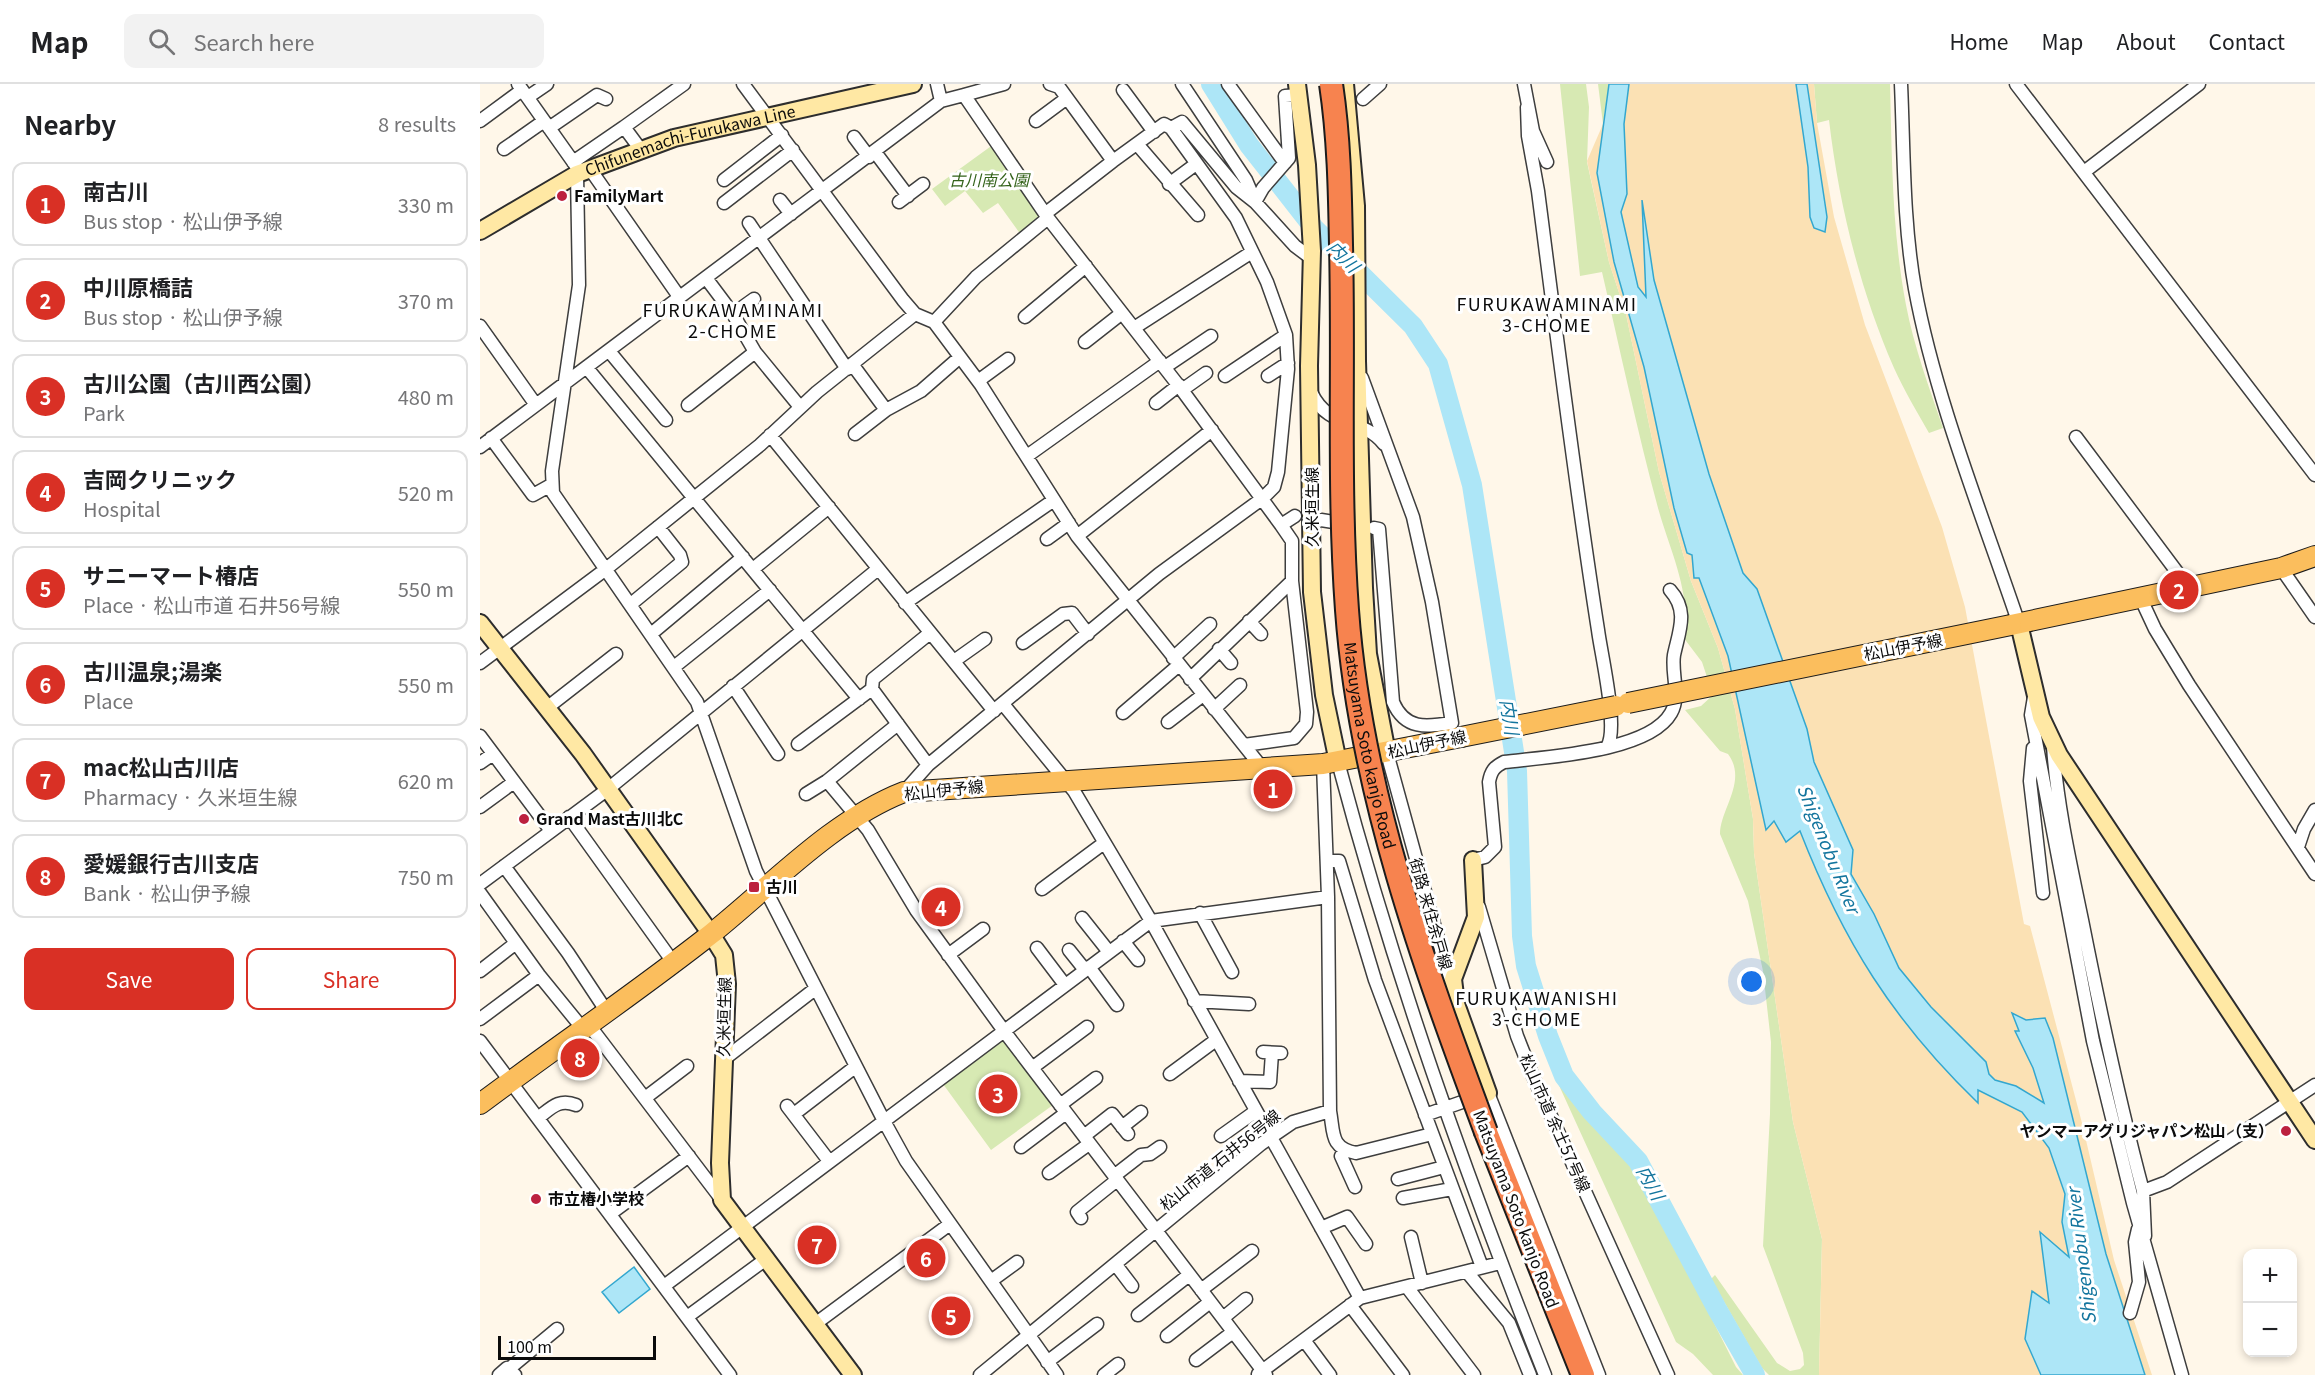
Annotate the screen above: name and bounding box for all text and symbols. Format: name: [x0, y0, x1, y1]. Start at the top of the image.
search box: [124, 14, 544, 68]
text: Map: [30, 21, 88, 61]
icon: search: [145, 25, 178, 58]
text: Search here: [193, 25, 314, 57]
text: Home: [1949, 26, 2009, 56]
text: Map: [2042, 26, 2083, 56]
text: About: [2116, 26, 2176, 56]
text: Contact: [2209, 26, 2285, 56]
street label: Chifunemachi-Furukawa Line: [581, 98, 798, 181]
text: Nearby: [24, 105, 116, 142]
text: 8 results: [378, 109, 456, 138]
park label: 古川南公園: [949, 167, 1031, 191]
text: 南古川: [83, 174, 149, 206]
place label: FamilyMart: [574, 183, 664, 207]
marker: FamilyMart: [555, 189, 569, 203]
text: 1: [40, 190, 51, 219]
text: 330 m: [398, 190, 454, 219]
text: Bus stop · 松山伊予線: [83, 206, 283, 235]
water label: 内川: [1322, 234, 1368, 279]
text: 中川原橋詰: [83, 270, 193, 302]
text: 2: [40, 286, 51, 315]
text: 370 m: [398, 286, 454, 315]
district label: FURUKAWAMINAMI 3-CHOME: [1456, 290, 1638, 337]
district label: FURUKAWAMINAMI 2-CHOME: [642, 296, 824, 343]
text: Bus stop · 松山伊予線: [83, 302, 283, 331]
text: 古川公園（古川西公園）: [83, 366, 325, 398]
text: 3: [40, 382, 51, 411]
text: 480 m: [398, 382, 454, 411]
text: Park: [83, 398, 125, 427]
text: 吉岡クリニック: [83, 462, 237, 494]
street label: 久米垣生線: [1299, 467, 1323, 547]
text: 4: [40, 478, 51, 507]
text: 520 m: [398, 478, 454, 507]
text: Hospital: [83, 494, 161, 523]
text: サニーマート椿店: [83, 558, 259, 590]
pin: 2: [2160, 568, 2198, 612]
text: 5: [40, 574, 51, 603]
text: 550 m: [398, 574, 454, 603]
text: Place · 松山市道 石井56号線: [83, 590, 340, 619]
street label: 松山伊予線: [1861, 627, 1944, 665]
street label: Matsuyama Soto kanjo Road: [1339, 641, 1403, 851]
text: 古川温泉;湯楽: [83, 654, 222, 686]
text: 6: [40, 670, 51, 699]
text: 550 m: [398, 670, 454, 699]
text: Place: [83, 686, 133, 715]
water label: 内川: [1495, 697, 1527, 738]
street label: 松山伊予線: [1385, 723, 1468, 763]
text: mac松山古川店: [83, 750, 239, 782]
text: 7: [40, 766, 51, 795]
text: 620 m: [398, 766, 454, 795]
pin: 1: [1254, 766, 1292, 812]
street label: 松山伊予線: [903, 773, 985, 805]
water label: Shigenobu River: [1792, 780, 1869, 919]
text: Pharmacy · 久米垣生線: [83, 782, 297, 811]
place label: Grand Mast古川北C: [536, 806, 684, 830]
marker: Grand Mast古川北C: [517, 812, 531, 826]
text: 愛媛銀行古川支店: [83, 846, 259, 878]
street label: 街路 来住余戸線: [1404, 855, 1459, 973]
text: 8: [40, 862, 51, 891]
text: 750 m: [398, 862, 454, 891]
place label: 古川: [766, 874, 798, 898]
text: Bank · 松山伊予線: [83, 878, 251, 907]
marker: 古川: [747, 880, 761, 894]
pin: 4: [922, 884, 960, 930]
button: Save: [24, 948, 234, 1010]
button: Share: [246, 948, 456, 1010]
your location: [1737, 967, 1766, 996]
street label: 久米垣生線: [710, 977, 736, 1057]
district label: FURUKAWANISHI 3-CHOME: [1455, 984, 1619, 1031]
pin: 8: [560, 1036, 600, 1080]
street label: 松山市道 余土57号線: [1515, 1049, 1597, 1196]
pin: 3: [978, 1072, 1018, 1116]
street label: 松山市道 石井56号線: [1154, 1103, 1285, 1216]
street label: Matsuyama Soto kanjo Road: [1468, 1106, 1566, 1311]
place label: ヤンマーアグリジャパン松山（支）: [2019, 1118, 2274, 1142]
marker: ヤンマーアグリジャパン松山（支）: [2279, 1124, 2293, 1138]
water label: 内川: [1632, 1160, 1673, 1206]
water label: Shigenobu River: [2058, 1184, 2101, 1326]
place label: 市立椿小学校: [548, 1186, 644, 1210]
marker: 市立椿小学校: [529, 1192, 543, 1206]
pin: 7: [798, 1222, 836, 1268]
pin: 6: [906, 1236, 946, 1280]
map controls: [2243, 1249, 2297, 1357]
button: +: [2243, 1249, 2297, 1303]
pin: 5: [932, 1294, 970, 1338]
button: −: [2243, 1303, 2297, 1357]
scale bar: [498, 1333, 656, 1360]
text: 100 m: [507, 1334, 552, 1358]

